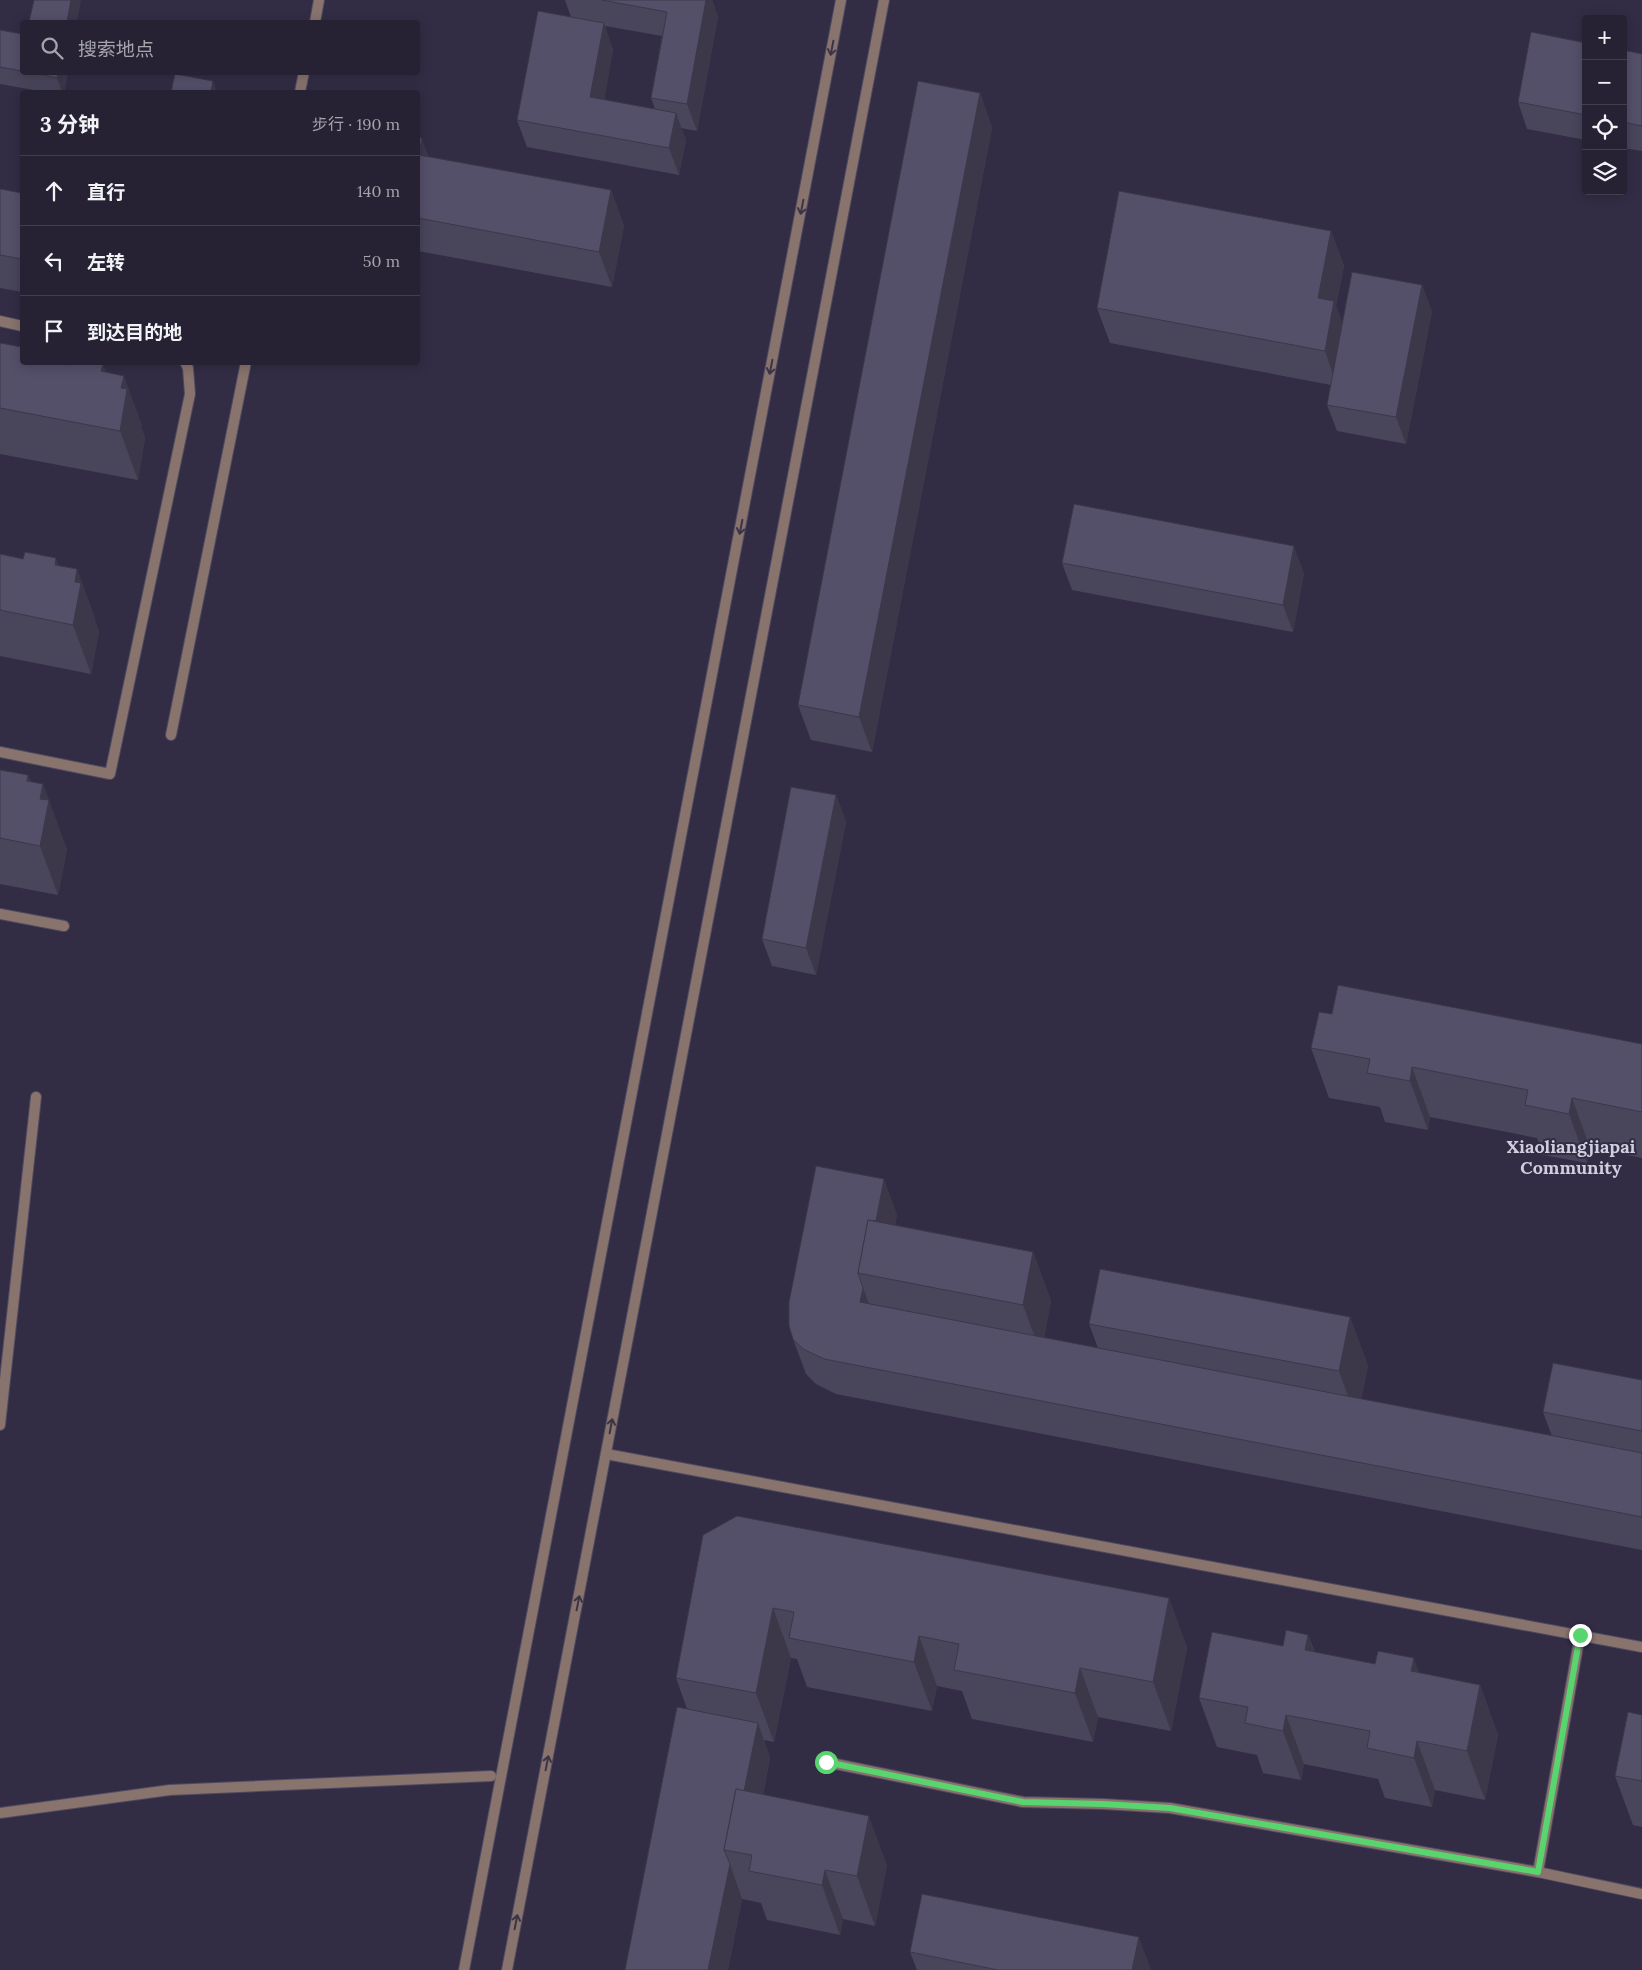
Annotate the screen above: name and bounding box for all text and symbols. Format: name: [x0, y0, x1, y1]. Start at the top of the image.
map controls: [1582, 15, 1627, 195]
button: +: [1582, 15, 1627, 60]
search box: [20, 20, 420, 75]
icon: search: [38, 34, 66, 62]
text: 搜索地点: [78, 37, 154, 61]
one-way arrow: [827, 39, 836, 55]
button: −: [1582, 60, 1627, 105]
button: locate: [1582, 105, 1627, 150]
text: 3 分钟: [40, 111, 99, 138]
text: 步行 · 190 m: [312, 114, 400, 134]
button: layers: [1582, 150, 1627, 195]
icon: ahead: [40, 177, 68, 205]
text: 直行: [87, 180, 125, 204]
text: 140 m: [357, 181, 400, 201]
one-way arrow: [796, 199, 806, 215]
icon: left: [40, 247, 68, 275]
text: 左转: [87, 250, 125, 274]
text: 50 m: [363, 251, 400, 271]
icon: arrive: [40, 317, 68, 345]
text: 到达目的地: [87, 320, 182, 344]
one-way arrow: [766, 359, 775, 375]
one-way arrow: [735, 518, 745, 534]
district label: Xiaoliangjiapai Community: [1507, 1135, 1636, 1179]
one-way arrow: [607, 1419, 617, 1435]
one-way arrow: [573, 1595, 583, 1611]
route end: [1569, 1624, 1592, 1647]
route start: [815, 1751, 838, 1774]
one-way arrow: [543, 1755, 552, 1771]
one-way arrow: [512, 1915, 522, 1931]

